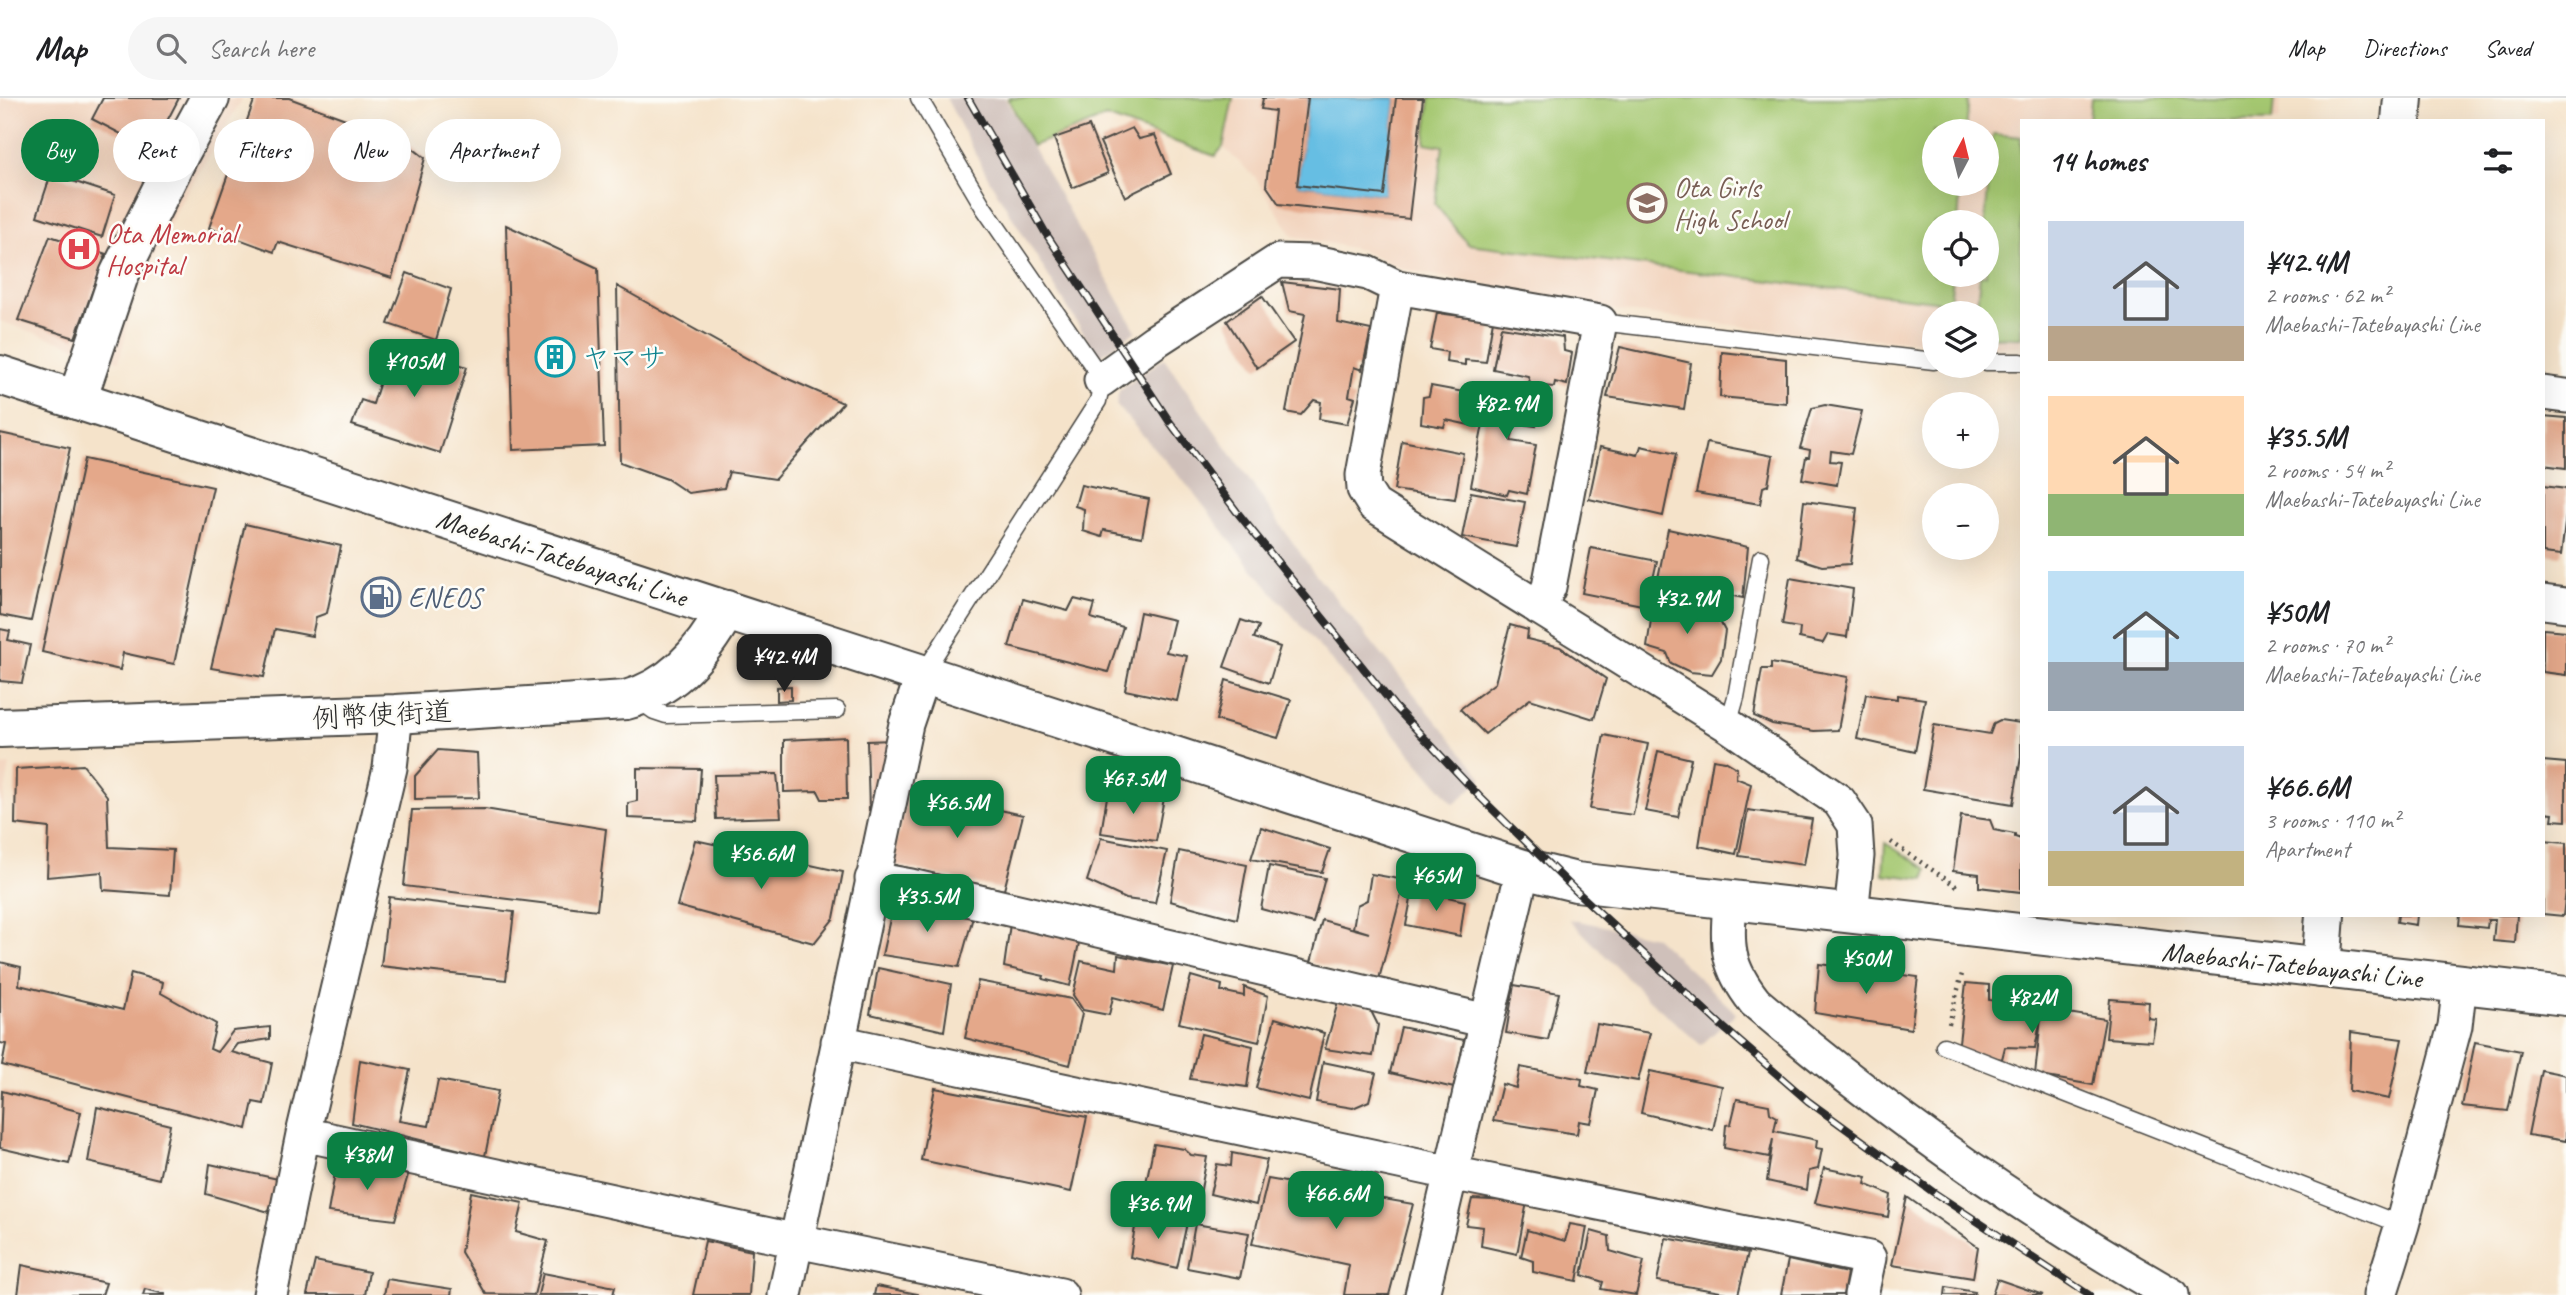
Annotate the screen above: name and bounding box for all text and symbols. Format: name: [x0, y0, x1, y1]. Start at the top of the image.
search box: [128, 17, 618, 80]
text: Map: [35, 27, 86, 69]
icon: search: [152, 29, 190, 67]
text: Search here: [208, 32, 314, 65]
text: Map: [2288, 33, 2325, 63]
text: Directions: [2363, 33, 2446, 63]
text: Saved: [2484, 33, 2531, 63]
chip: Buy: [21, 119, 99, 182]
chip: Rent: [113, 119, 200, 182]
chip: Filters: [214, 119, 314, 182]
chip: New: [328, 119, 411, 182]
chip: Apartment: [425, 119, 561, 182]
north arrow: [1922, 119, 1998, 196]
map controls: [1922, 119, 1999, 560]
text: 14 homes: [2048, 142, 2146, 180]
icon: filters: [2479, 142, 2517, 180]
place label: Ota Girls High School: [1674, 170, 1792, 237]
school or university icon: Ota Girls High School: [1626, 182, 1668, 224]
button: locate: [1922, 210, 1999, 287]
place label: Ota Memorial Hospital: [106, 216, 242, 283]
hospital icon: Ota Memorial Hospital: [58, 228, 100, 270]
text: ¥42.4M: [2265, 243, 2347, 281]
icon: home: [2104, 249, 2188, 333]
text: 2 rooms · 62 m²: [2265, 281, 2389, 310]
button: layers: [1922, 301, 1999, 378]
text: Maebashi-Tatebayashi Line: [2265, 310, 2480, 339]
building icon: ヤマサ: [534, 336, 576, 378]
pin: ¥105M: [365, 340, 463, 399]
place label: ヤマサ: [582, 340, 666, 375]
text: ¥105M: [385, 347, 443, 376]
pin: ¥82.9M: [1449, 382, 1563, 441]
text: ¥82.9M: [1475, 389, 1537, 418]
button: +: [1922, 392, 1999, 469]
text: ¥35.5M: [2265, 418, 2346, 456]
icon: home: [2104, 424, 2188, 508]
text: 2 rooms · 54 m²: [2265, 456, 2389, 485]
button: −: [1922, 483, 1999, 560]
text: Maebashi-Tatebayashi Line: [2265, 485, 2480, 514]
street label: Maebashi-Tatebayashi Line: [432, 500, 693, 615]
fuel station icon: ENEOS: [360, 576, 402, 618]
pin: ¥32.9M: [1630, 576, 1744, 636]
place label: ENEOS: [408, 580, 485, 615]
text: ¥32.9M: [1656, 584, 1718, 613]
text: ¥50M: [2265, 593, 2327, 631]
icon: home: [2104, 599, 2188, 683]
text: 2 rooms · 70 m²: [2265, 631, 2389, 660]
pin: ¥42.4M: [727, 634, 841, 694]
text: ¥42.4M: [753, 642, 815, 671]
text: Maebashi-Tatebayashi Line: [2265, 660, 2480, 689]
street label: 例幣使街道: [311, 693, 453, 736]
pin: ¥67.5M: [1076, 756, 1190, 816]
text: ¥67.5M: [1102, 764, 1164, 793]
text: ¥66.6M: [2265, 768, 2349, 806]
icon: home: [2104, 774, 2188, 858]
pin: ¥56.5M: [900, 780, 1014, 840]
text: ¥56.5M: [926, 788, 988, 817]
text: 3 rooms · 110 m²: [2265, 806, 2400, 835]
pin: ¥56.6M: [704, 832, 818, 891]
text: Apartment: [2265, 835, 2350, 864]
text: ¥56.6M: [729, 839, 793, 868]
pin: ¥65M: [1395, 854, 1477, 913]
text: ¥65M: [1412, 861, 1460, 890]
pin: ¥35.5M: [870, 874, 984, 934]
text: ¥35.5M: [896, 882, 958, 911]
street label: Maebashi-Tatebayashi Line: [2160, 933, 2426, 996]
pin: ¥50M: [1825, 936, 1907, 996]
text: ¥50M: [1842, 944, 1890, 973]
pin: ¥82M: [1991, 976, 2073, 1035]
text: ¥82M: [2008, 983, 2056, 1012]
pin: ¥38M: [326, 1132, 408, 1192]
text: ¥38M: [343, 1140, 391, 1169]
pin: ¥66.6M: [1279, 1172, 1393, 1231]
text: ¥66.6M: [1304, 1179, 1368, 1208]
pin: ¥36.9M: [1101, 1182, 1215, 1241]
text: ¥36.9M: [1127, 1189, 1189, 1218]

